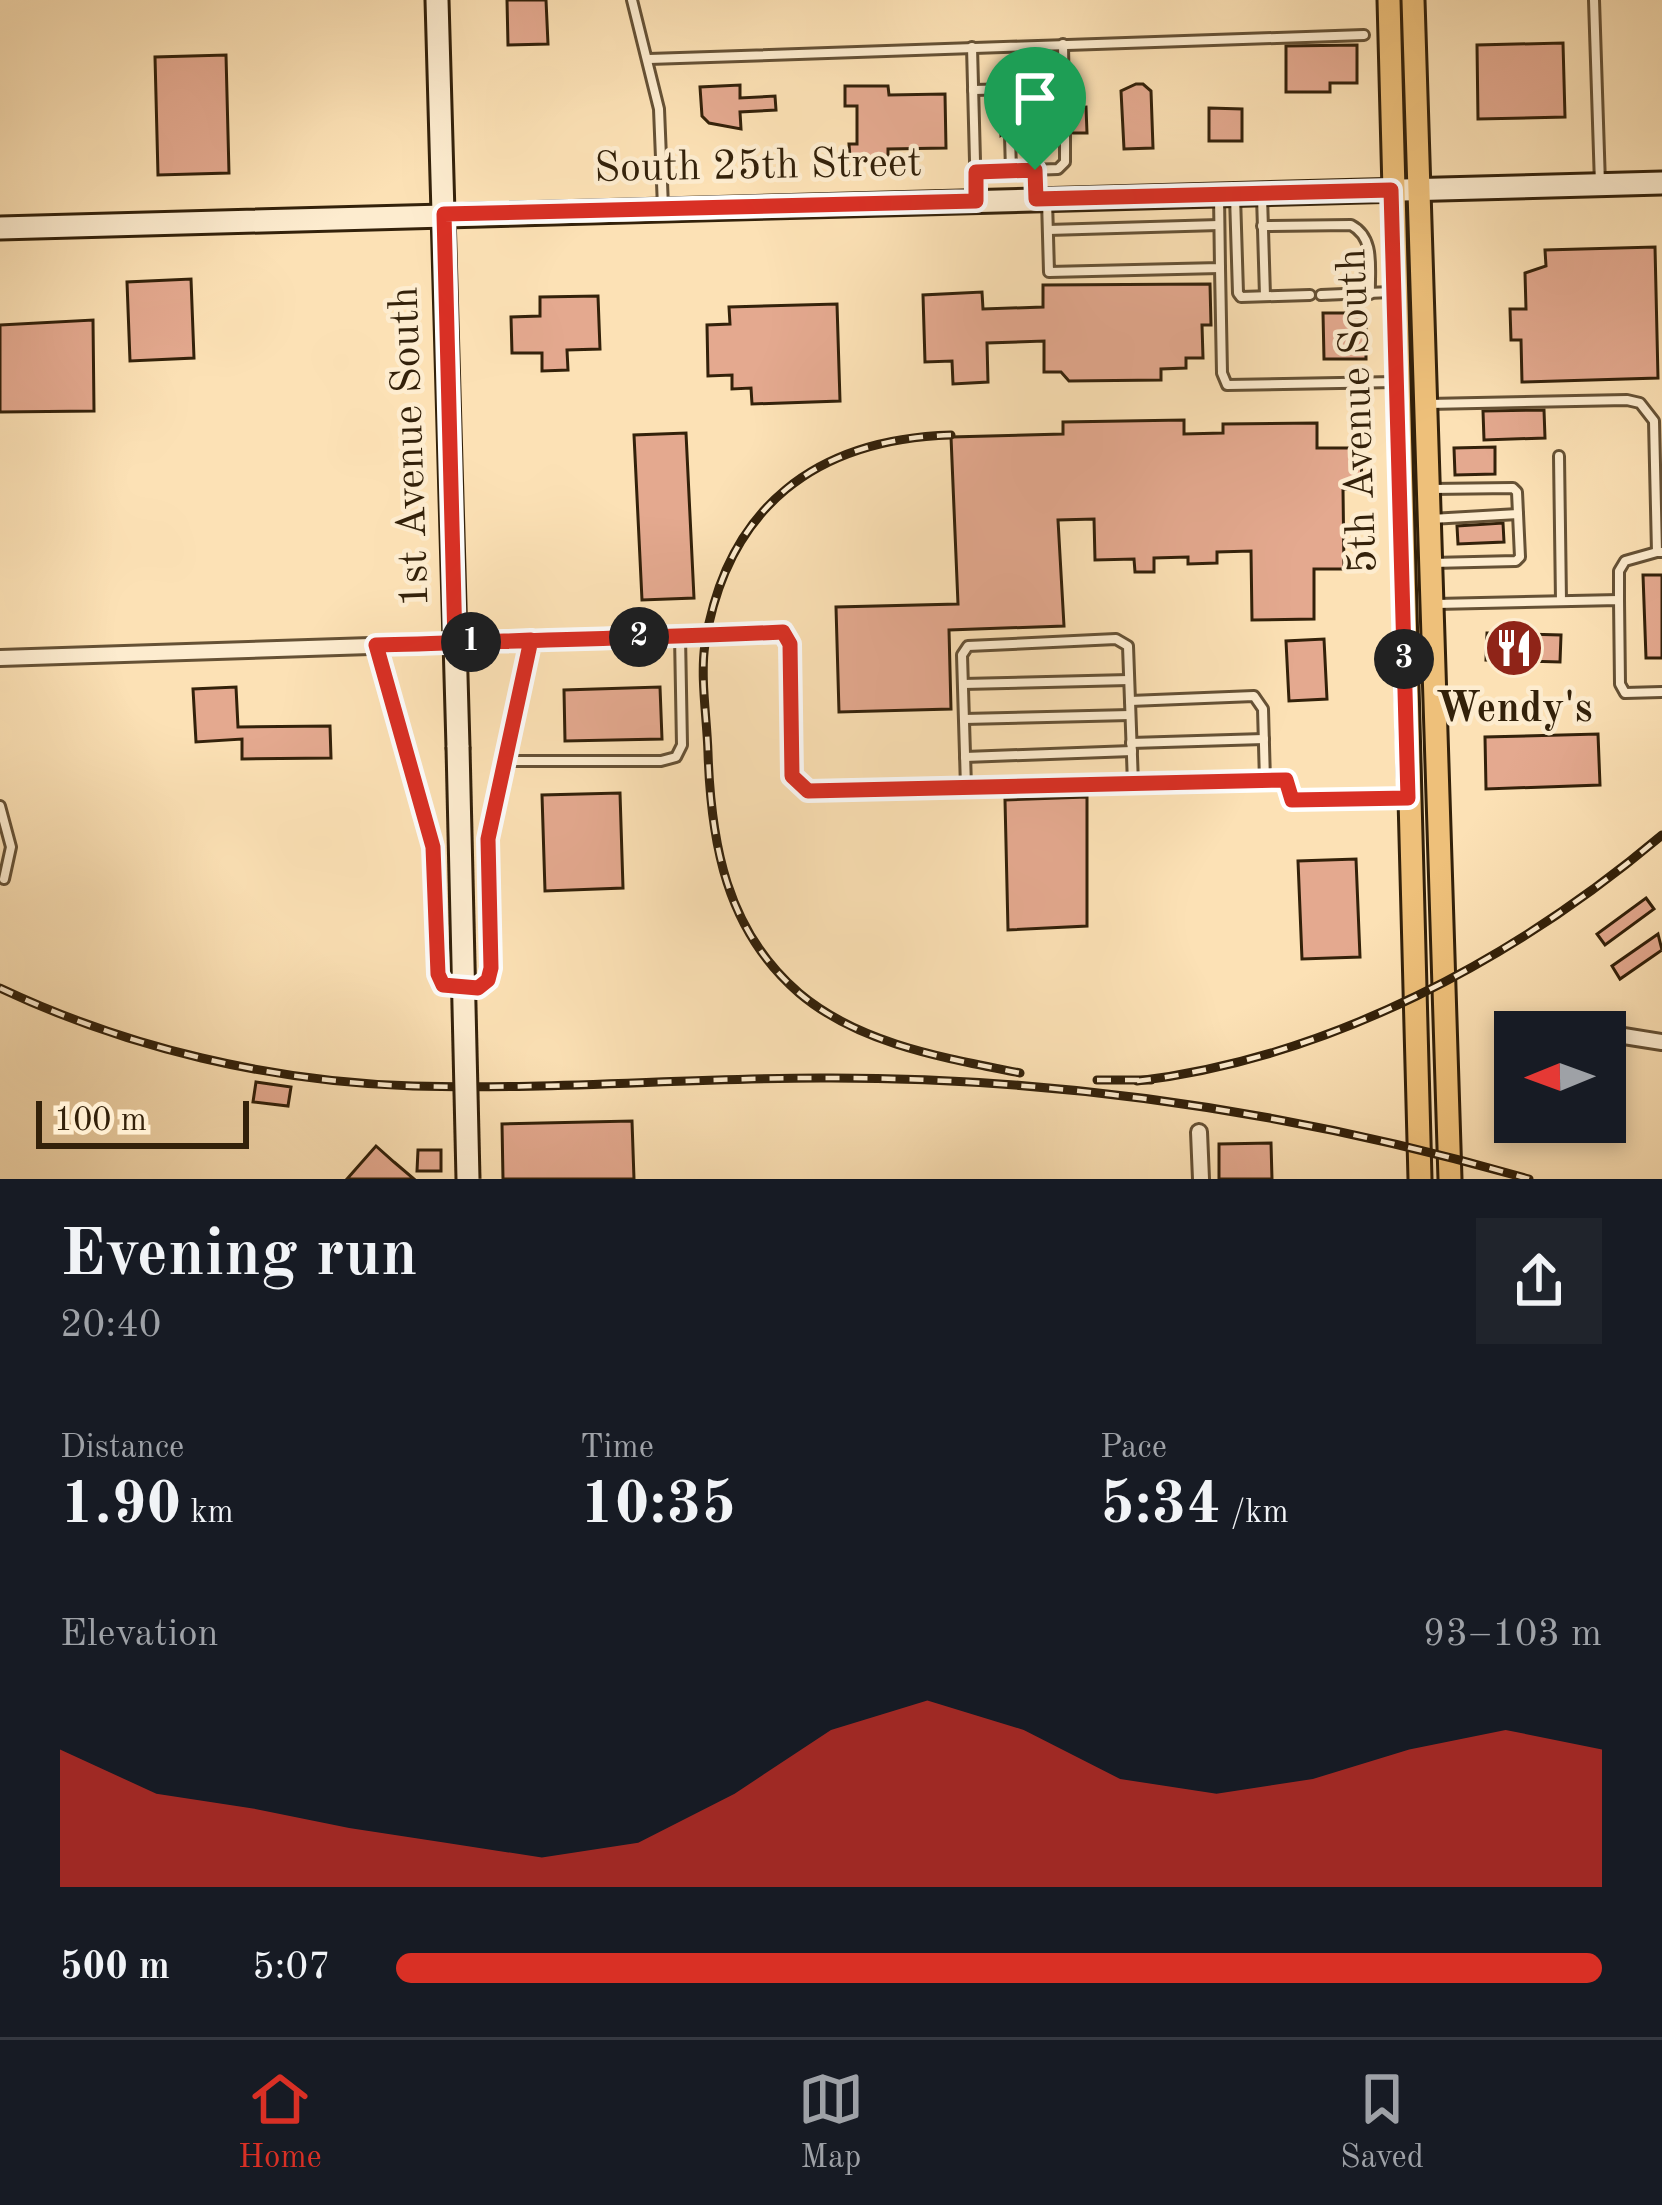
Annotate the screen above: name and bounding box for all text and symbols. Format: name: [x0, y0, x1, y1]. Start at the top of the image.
pin: [984, 47, 1086, 170]
icon: arrive: [1002, 65, 1068, 131]
street label: South 25th Street: [594, 143, 922, 191]
street label: 5th Avenue South: [1332, 248, 1386, 574]
street label: 1st Avenue South: [384, 286, 438, 608]
pin: 2: [609, 607, 669, 667]
pin: 1: [441, 612, 501, 672]
restaurant icon: Wendy's: [1483, 617, 1545, 679]
text: 2: [629, 620, 649, 653]
text: 1: [461, 625, 481, 658]
pin: 3: [1374, 629, 1434, 689]
text: 3: [1394, 642, 1414, 675]
place label: Wendy's: [1435, 689, 1593, 731]
north arrow: [1494, 1011, 1626, 1143]
map controls: [1494, 1011, 1626, 1143]
scale bar: [36, 1095, 249, 1148]
text: 100 m: [54, 1105, 147, 1138]
button: share: [1476, 1218, 1602, 1344]
text: Evening run: [60, 1224, 418, 1290]
text: 20:40: [60, 1306, 161, 1345]
text: Distance: [60, 1432, 184, 1465]
text: Time: [580, 1432, 654, 1465]
text: Pace: [1100, 1432, 1167, 1465]
text: 1.90: [60, 1476, 181, 1536]
text: 10:35: [580, 1476, 736, 1536]
text: 5:34: [1100, 1476, 1221, 1536]
text: km: [181, 1497, 234, 1530]
text: /km: [1221, 1497, 1289, 1530]
text: Elevation: [60, 1615, 219, 1654]
text: 93–103 m: [1423, 1615, 1602, 1654]
text: 500 m: [60, 1948, 170, 1987]
text: 5:07: [252, 1948, 331, 1987]
tab: Home: [238, 2066, 322, 2179]
tab: Map: [798, 2066, 864, 2179]
tab: Saved: [1340, 2066, 1424, 2179]

